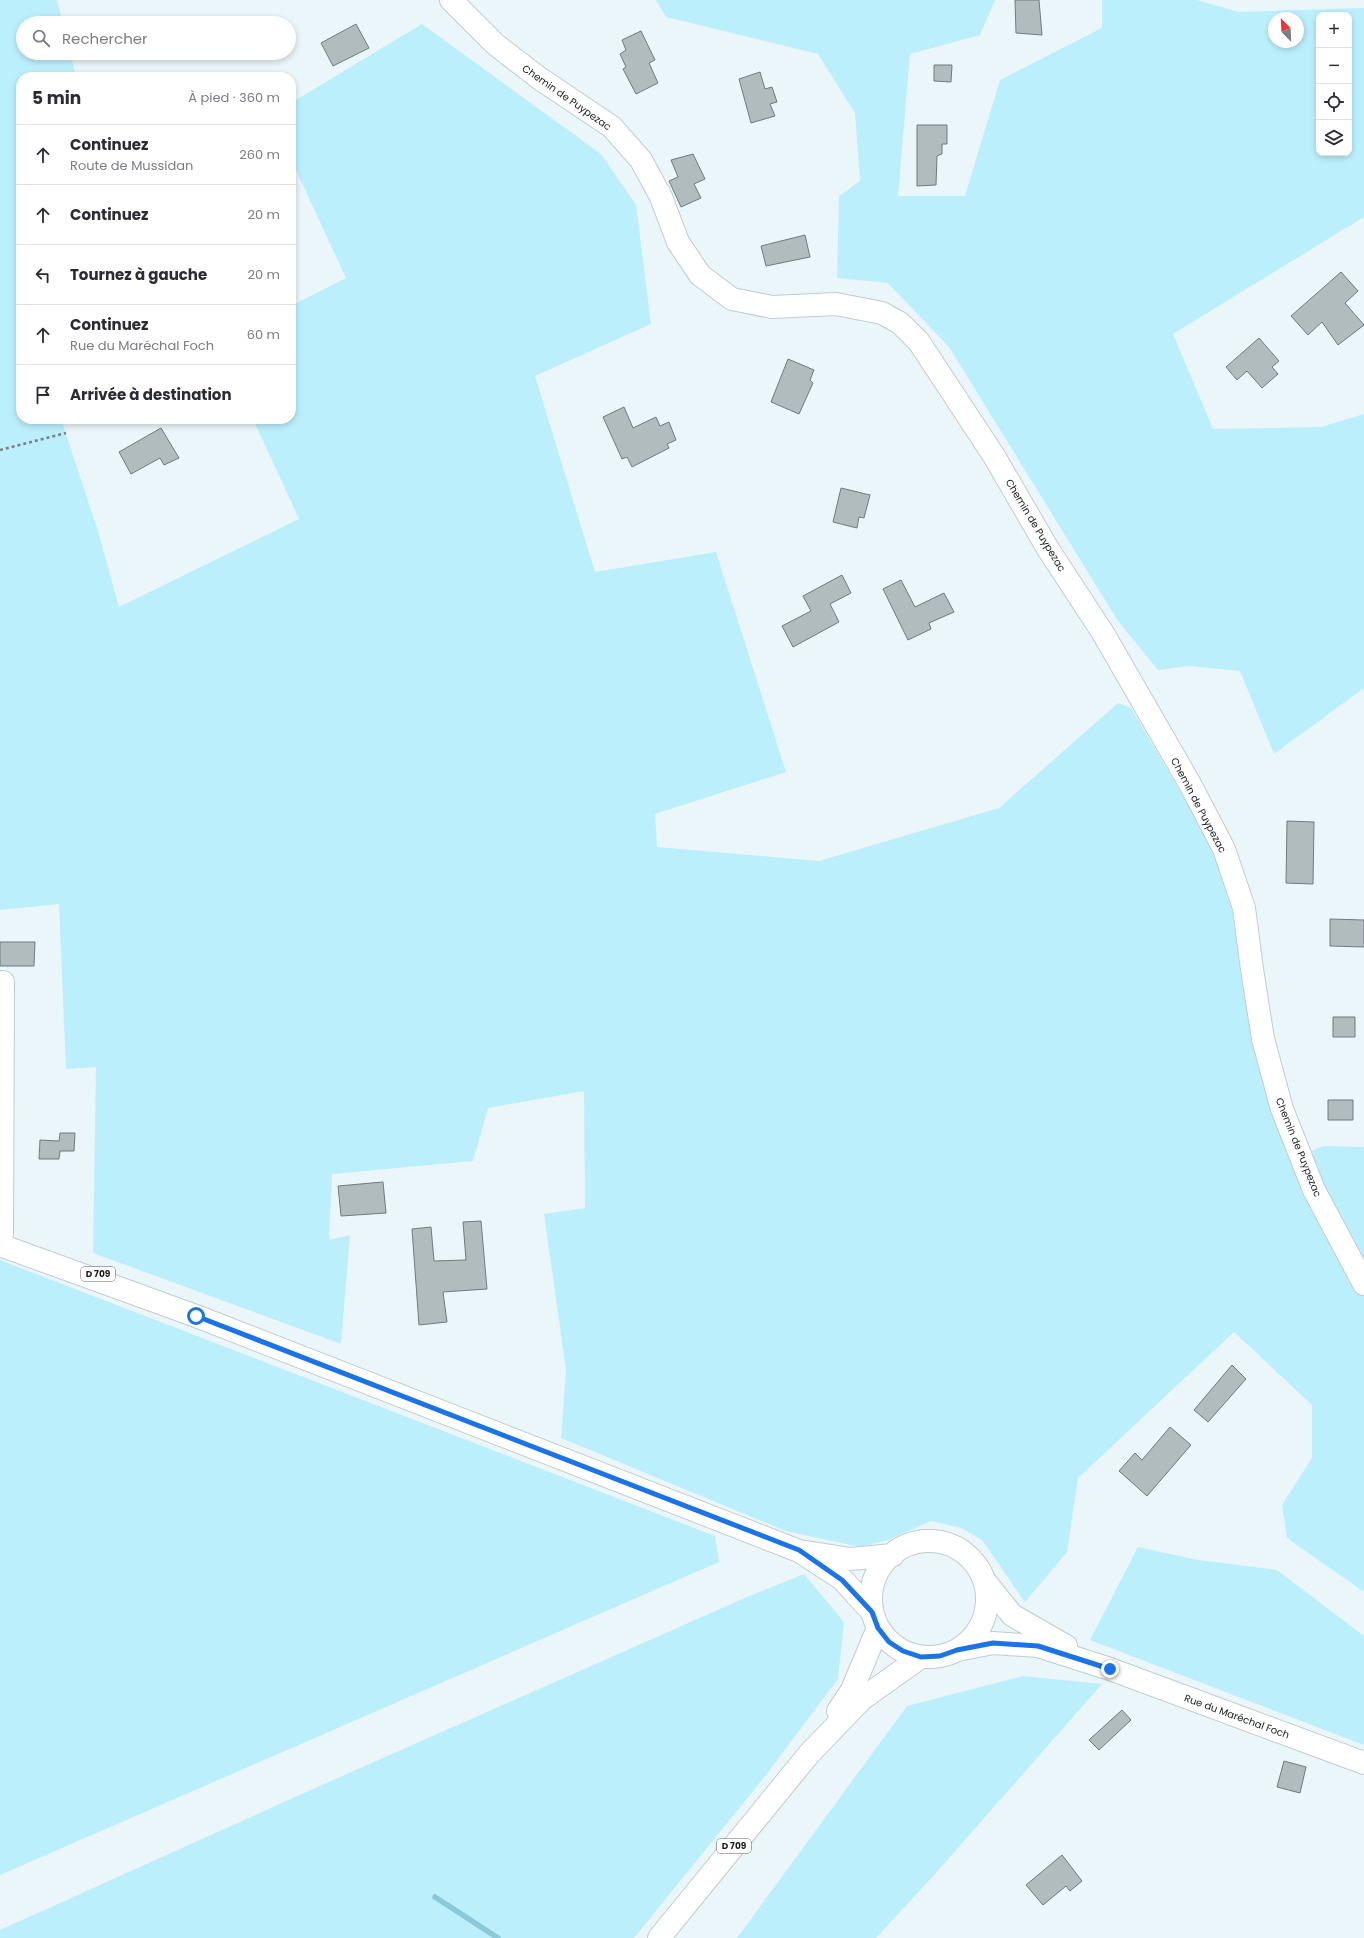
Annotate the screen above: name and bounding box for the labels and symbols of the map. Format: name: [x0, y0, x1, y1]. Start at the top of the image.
north arrow: [1268, 12, 1304, 48]
street label: Chemin de Puypezac: [519, 61, 614, 134]
street label: Chemin de Puypezac: [1002, 476, 1069, 575]
street label: Chemin de Puypezac: [1167, 755, 1230, 856]
street label: Chemin de Puypezac: [1272, 1095, 1325, 1199]
road number: D 709: [81, 1267, 115, 1281]
route start: [187, 1307, 205, 1325]
route end: [1101, 1660, 1119, 1678]
street label: Rue du Maréchal Foch: [1182, 1690, 1291, 1742]
road number: D 709: [717, 1839, 751, 1853]

